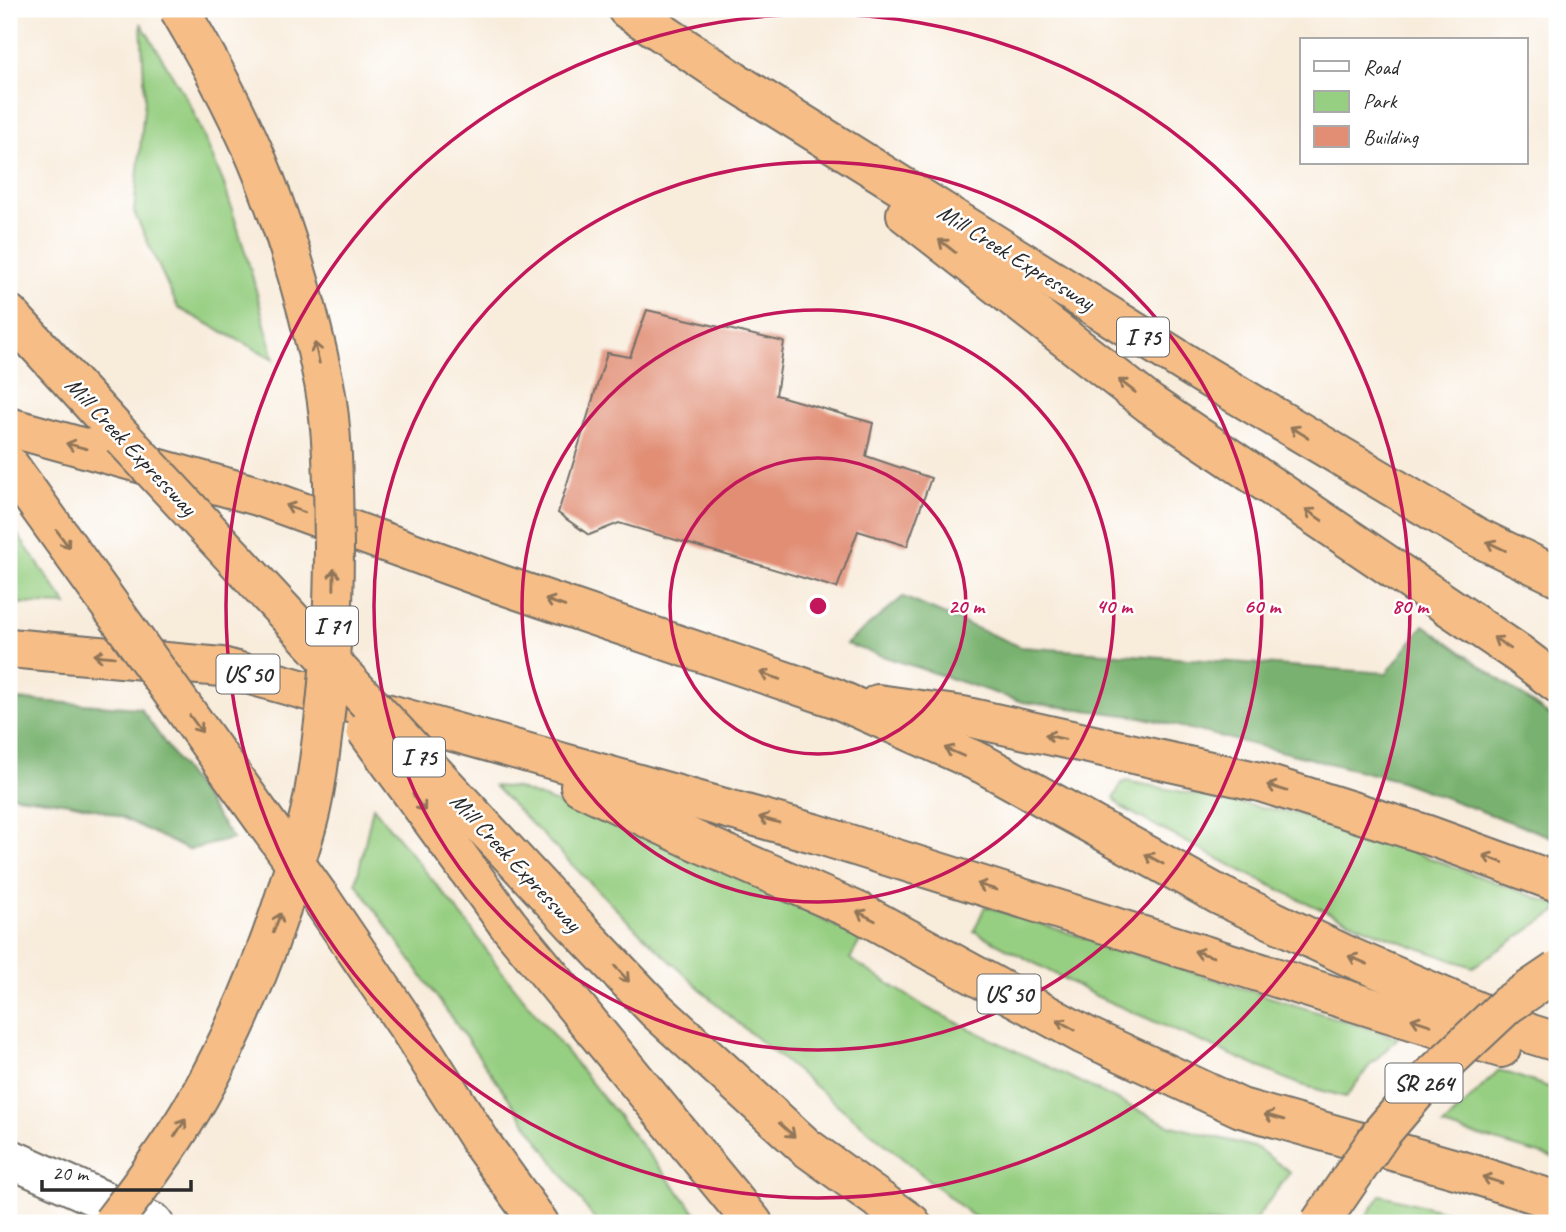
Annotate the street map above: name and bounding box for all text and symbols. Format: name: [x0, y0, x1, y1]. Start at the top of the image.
legend: [1300, 38, 1528, 164]
text: Road: [1363, 54, 1402, 80]
text: Park: [1363, 88, 1398, 114]
text: Building: [1363, 124, 1420, 150]
street label: Mill Creek Expressway: [932, 197, 1102, 318]
one-way arrow: [938, 239, 957, 254]
road number: I 75: [1117, 318, 1169, 356]
one-way arrow: [310, 342, 323, 365]
street label: Mill Creek Expressway: [59, 370, 204, 523]
one-way arrow: [1118, 378, 1136, 393]
one-way arrow: [1290, 425, 1310, 439]
one-way arrow: [65, 439, 88, 452]
one-way arrow: [284, 502, 306, 514]
one-way arrow: [1305, 508, 1324, 522]
one-way arrow: [56, 529, 71, 548]
one-way arrow: [1486, 539, 1507, 553]
one-way arrow: [327, 568, 340, 591]
text: 20 m: [948, 593, 986, 619]
text: 40 m: [1096, 593, 1134, 619]
text: 60 m: [1244, 593, 1282, 619]
text: 80 m: [1392, 593, 1430, 619]
centre of rings: [806, 594, 830, 618]
one-way arrow: [544, 596, 566, 608]
road number: I 71: [306, 606, 358, 646]
one-way arrow: [1493, 635, 1512, 650]
one-way arrow: [93, 649, 116, 662]
road number: US 50: [216, 654, 280, 694]
one-way arrow: [759, 669, 781, 682]
one-way arrow: [189, 714, 203, 733]
one-way arrow: [1044, 729, 1067, 743]
road number: I 75: [393, 737, 445, 776]
one-way arrow: [944, 745, 965, 758]
one-way arrow: [1266, 780, 1288, 793]
street label: Mill Creek Expressway: [444, 786, 589, 939]
one-way arrow: [412, 793, 426, 812]
one-way arrow: [758, 813, 780, 826]
one-way arrow: [1145, 852, 1165, 866]
one-way arrow: [1483, 852, 1505, 864]
one-way arrow: [976, 879, 998, 892]
one-way arrow: [856, 909, 877, 923]
one-way arrow: [271, 912, 284, 934]
one-way arrow: [1193, 947, 1215, 960]
one-way arrow: [1348, 953, 1369, 966]
one-way arrow: [613, 965, 630, 982]
road number: US 50: [978, 974, 1040, 1014]
one-way arrow: [1411, 1015, 1433, 1028]
one-way arrow: [1056, 1018, 1077, 1031]
road number: SR 264: [1386, 1064, 1462, 1102]
one-way arrow: [1263, 1110, 1285, 1123]
one-way arrow: [172, 1119, 187, 1138]
one-way arrow: [778, 1122, 796, 1138]
scale bar: [42, 1148, 191, 1192]
text: 20 m: [52, 1160, 90, 1186]
one-way arrow: [1482, 1173, 1504, 1186]

